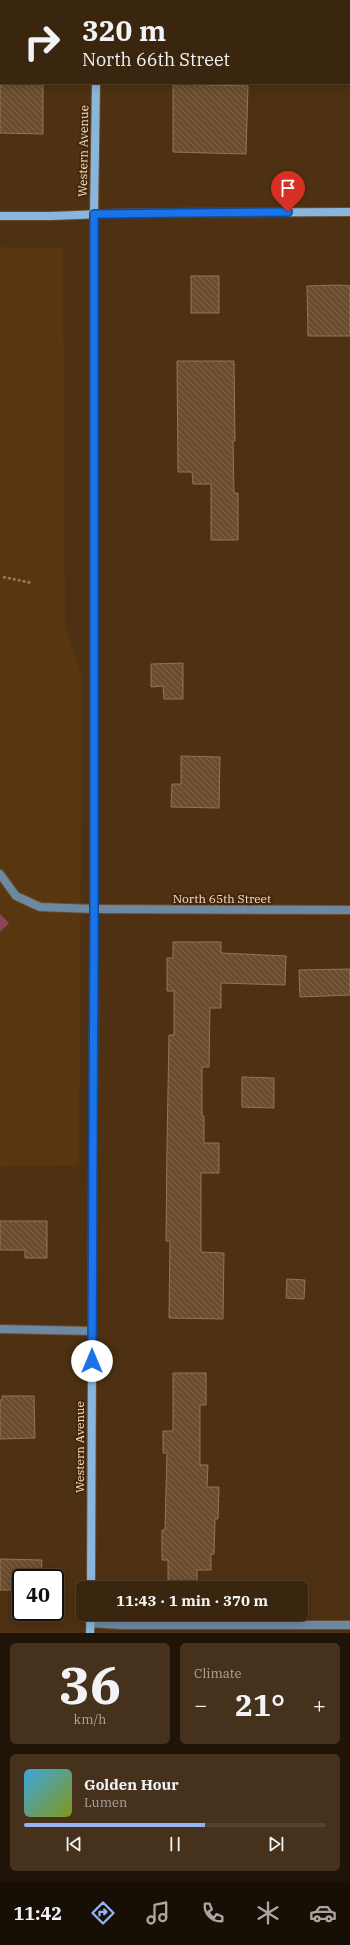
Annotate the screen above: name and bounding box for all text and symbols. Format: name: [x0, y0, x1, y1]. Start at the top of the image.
text: 320 m: [82, 12, 166, 49]
icon: right: [16, 16, 68, 68]
text: North 66th Street: [82, 48, 230, 71]
street label: Western Avenue: [75, 105, 91, 197]
pin: [271, 171, 305, 212]
icon: arrive: [277, 177, 299, 199]
street label: North 65th Street: [173, 891, 271, 906]
position arrow: [71, 1340, 113, 1382]
street label: Western Avenue: [72, 1401, 87, 1493]
speed limit sign: 40: [12, 1569, 64, 1621]
text: 11:43 · 1 min · 370 m: [116, 1591, 268, 1610]
text: 36: [59, 1651, 121, 1718]
text: Climate: [194, 1665, 241, 1682]
text: 21°: [235, 1685, 285, 1724]
text: −: [194, 1690, 207, 1719]
text: +: [313, 1690, 326, 1719]
text: km/h: [74, 1711, 106, 1728]
text: Golden Hour: [84, 1775, 179, 1794]
text: Lumen: [84, 1794, 127, 1811]
icon: previous: [63, 1833, 85, 1855]
icon: pause: [164, 1833, 186, 1855]
icon: next: [265, 1833, 287, 1855]
icon: directions: [89, 1899, 117, 1927]
icon: music: [144, 1899, 172, 1927]
icon: phone: [199, 1899, 227, 1927]
icon: climate: [254, 1899, 282, 1927]
icon: car: [309, 1899, 337, 1927]
text: 11:42: [13, 1902, 62, 1925]

